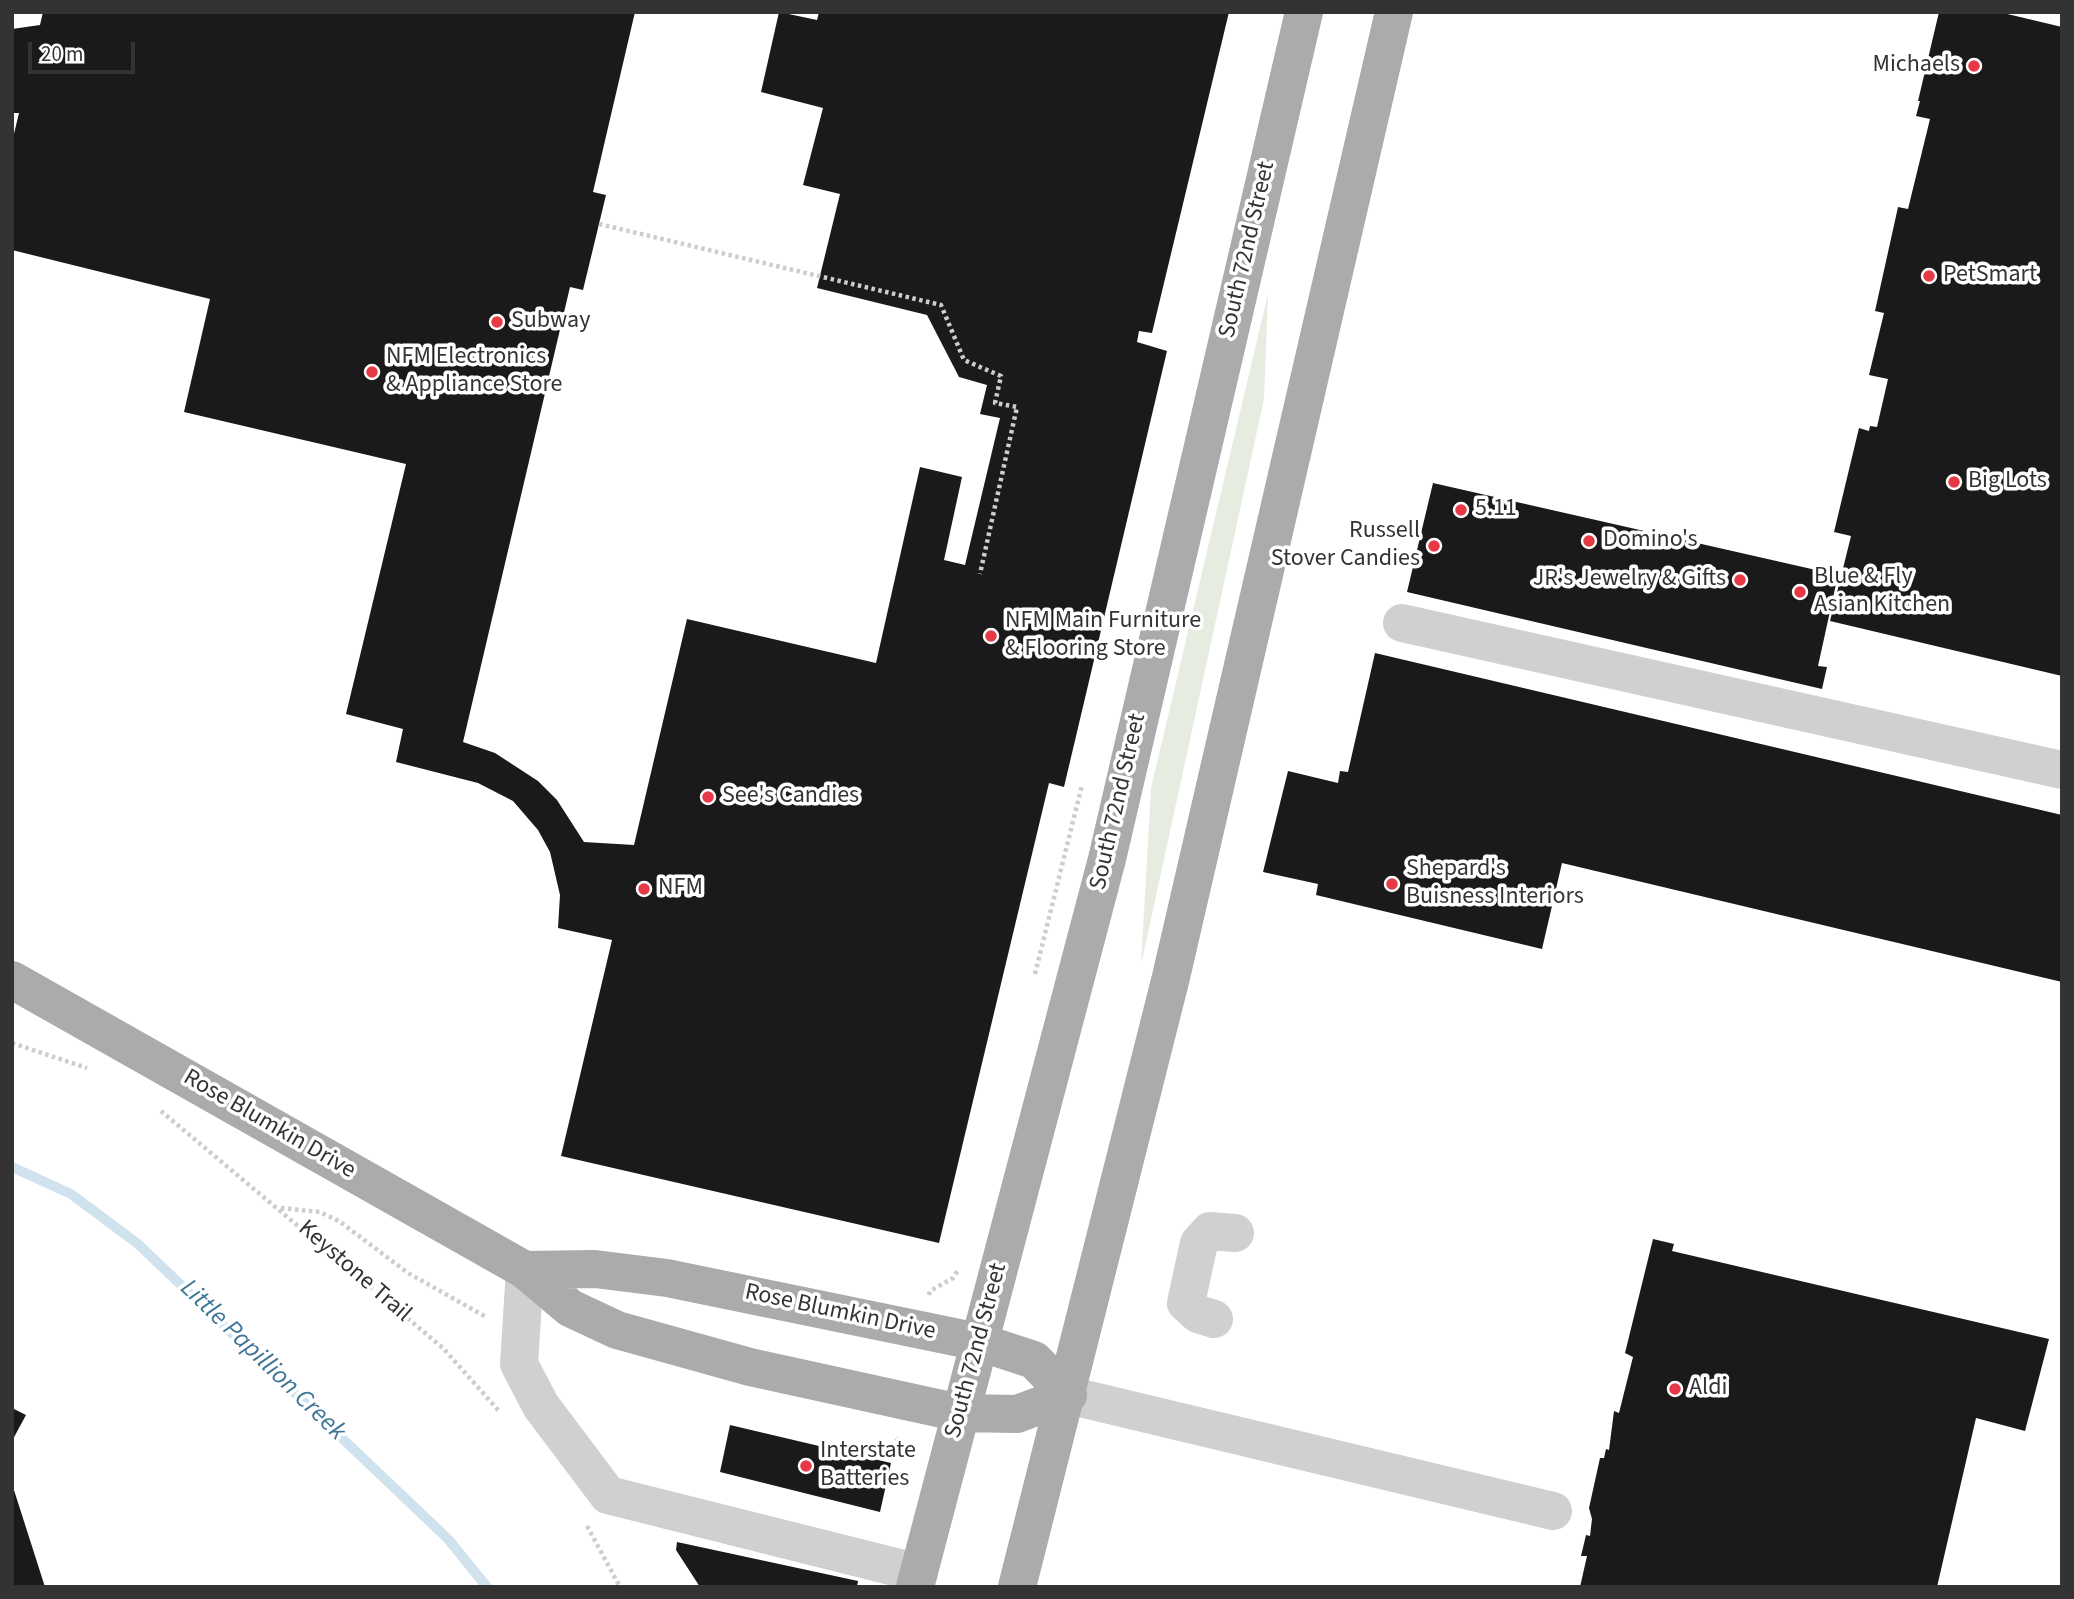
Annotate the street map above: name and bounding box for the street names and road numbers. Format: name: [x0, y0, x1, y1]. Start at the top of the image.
street label: South 72nd Street: [1214, 159, 1282, 341]
street label: South 72nd Street: [1085, 711, 1153, 893]
street label: Rose Blumkin Drive: [178, 1064, 360, 1186]
street label: Keystone Trail: [291, 1215, 417, 1329]
street label: South 72nd Street: [940, 1260, 1014, 1442]
street label: Rose Blumkin Drive: [742, 1279, 938, 1347]

